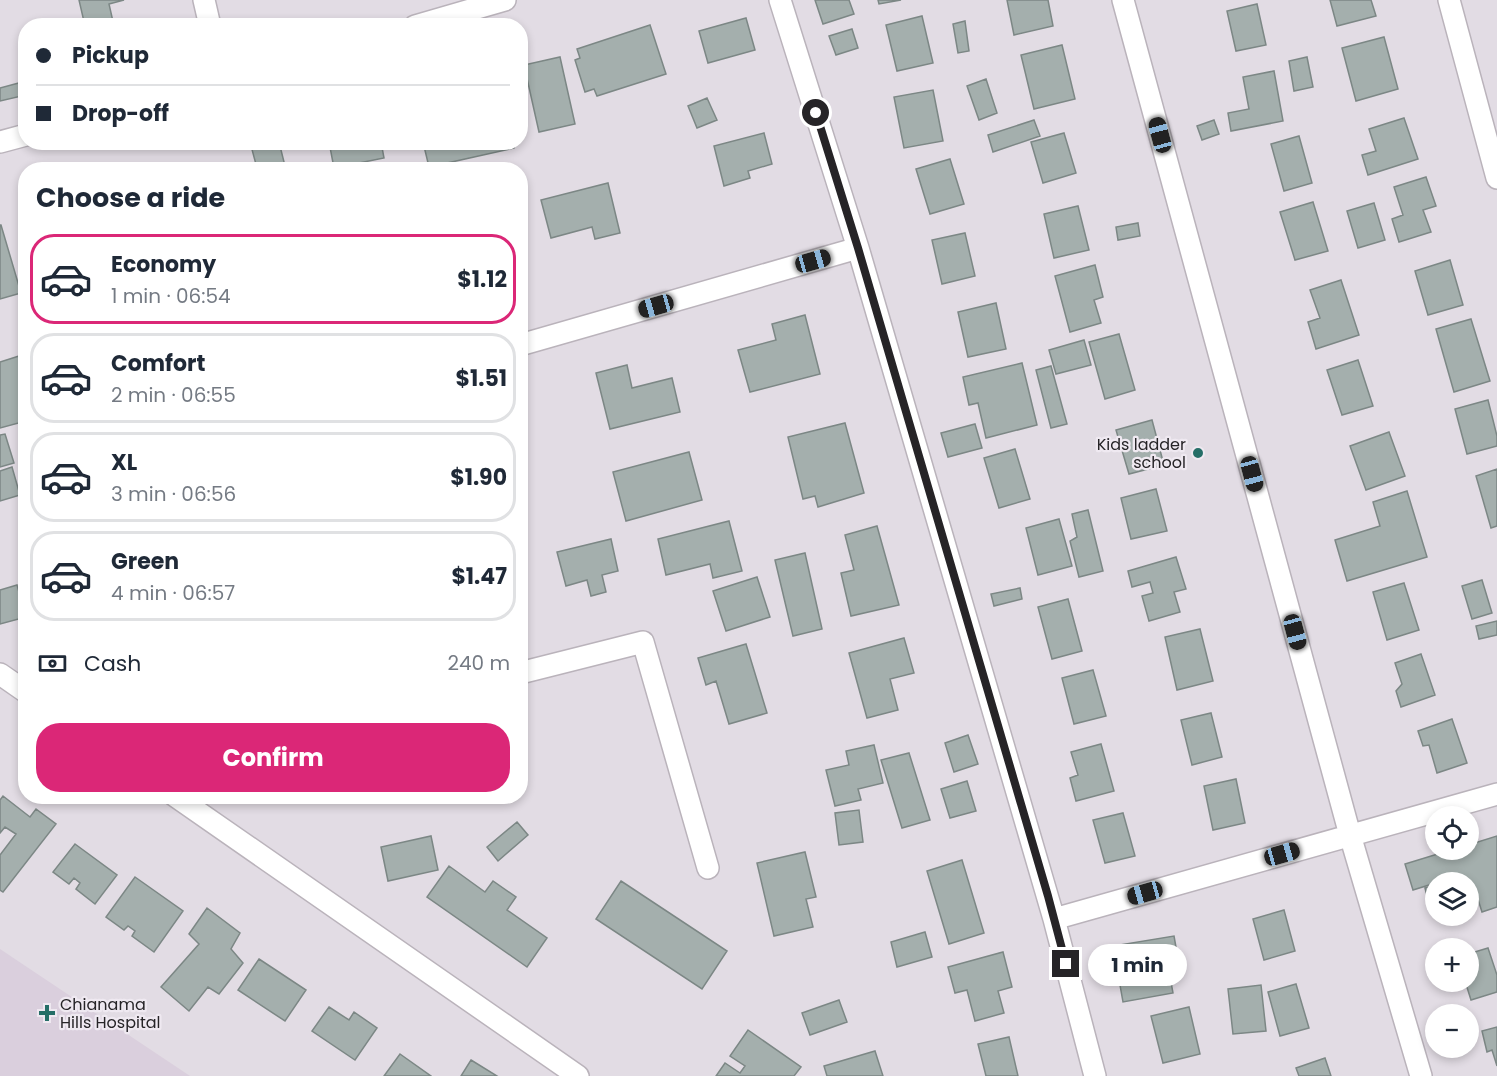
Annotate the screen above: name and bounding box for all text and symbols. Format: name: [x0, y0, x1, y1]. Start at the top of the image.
text: Pickup: [72, 40, 149, 71]
text: Drop-off: [72, 98, 169, 129]
route start: [802, 99, 829, 126]
car: [1147, 115, 1173, 155]
text: Choose a ride: [36, 179, 225, 216]
car: [793, 247, 833, 275]
text: Economy: [111, 249, 216, 280]
icon: car: [39, 252, 93, 306]
text: $1.12: [457, 264, 507, 295]
text: 1 min · 06:54: [111, 282, 231, 310]
car: [636, 292, 676, 320]
text: Comfort: [111, 348, 205, 379]
icon: car: [39, 351, 93, 405]
text: $1.51: [455, 363, 507, 394]
text: 2 min · 06:55: [111, 381, 236, 409]
place label: Kids ladder school: [1097, 433, 1186, 474]
marker: Kids ladder school: [1191, 446, 1205, 460]
text: XL: [111, 447, 137, 478]
icon: car: [39, 450, 93, 504]
car: [1239, 454, 1265, 494]
text: $1.90: [450, 462, 507, 493]
text: 3 min · 06:56: [111, 480, 236, 508]
text: Green: [111, 546, 179, 577]
icon: car: [39, 549, 93, 603]
text: $1.47: [451, 561, 507, 592]
text: 4 min · 06:57: [111, 579, 235, 607]
car: [1282, 612, 1308, 652]
icon: cash: [36, 647, 69, 680]
text: Cash: [84, 648, 141, 679]
text: 240 m: [447, 649, 510, 677]
button: Confirm: [36, 723, 510, 792]
map controls: [1425, 806, 1479, 1058]
button: locate: [1425, 806, 1479, 860]
car: [1262, 840, 1302, 868]
button: layers: [1425, 872, 1479, 926]
car: [1125, 879, 1165, 907]
button: +: [1425, 938, 1479, 992]
callout: 1 min: [1087, 943, 1186, 985]
route end: [1052, 950, 1079, 977]
text: 1 min: [1111, 951, 1164, 979]
place label: Chianama Hills Hospital: [60, 993, 161, 1034]
marker: Chianama Hills Hospital: [38, 1004, 56, 1022]
button: −: [1425, 1004, 1479, 1058]

